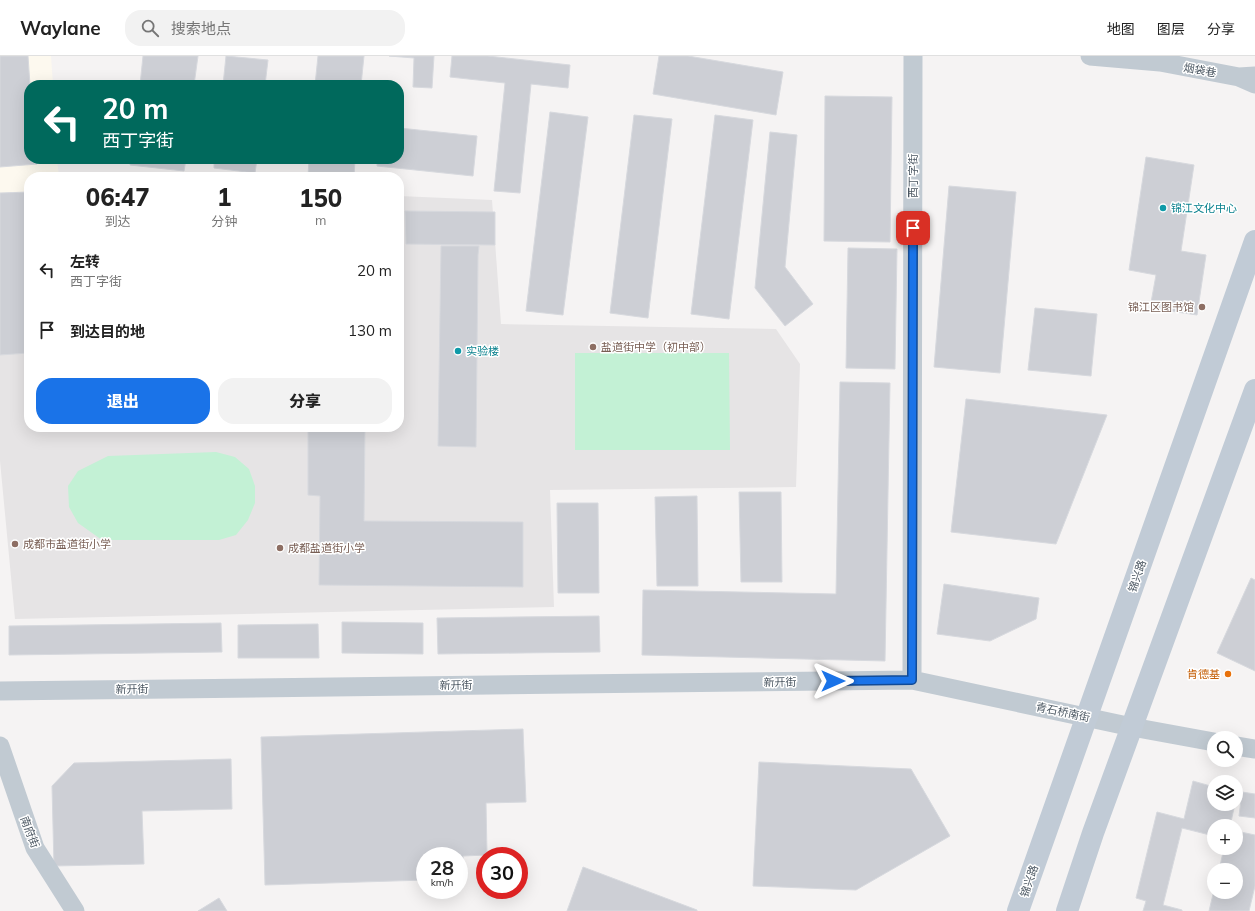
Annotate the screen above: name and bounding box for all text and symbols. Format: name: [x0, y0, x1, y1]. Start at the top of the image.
search box: [125, 10, 405, 46]
text: Waylane: [20, 16, 101, 40]
icon: search: [139, 17, 161, 39]
text: 搜索地点: [171, 19, 231, 38]
text: 地图: [1107, 20, 1135, 38]
text: 图层: [1157, 20, 1185, 38]
text: 分享: [1207, 20, 1235, 38]
street label: 烟袋巷: [1183, 60, 1217, 80]
text: 20 m: [102, 91, 168, 126]
icon: left: [36, 96, 88, 148]
text: 西丁字街: [102, 129, 174, 152]
street label: 西丁字街: [906, 154, 920, 198]
text: 06:47: [86, 182, 150, 212]
text: 1: [217, 182, 232, 212]
text: 150: [299, 183, 342, 213]
place label: 锦江文化中心: [1171, 201, 1237, 215]
marker: 锦江文化中心: [1158, 203, 1168, 213]
pin: [896, 211, 930, 245]
text: m: [315, 212, 326, 228]
text: 到达: [105, 213, 131, 229]
text: 分钟: [211, 213, 237, 229]
icon: arrive: [902, 217, 924, 239]
text: 左转: [70, 252, 100, 271]
icon: left: [36, 259, 58, 281]
text: 20 m: [357, 261, 392, 280]
text: 西丁字街: [70, 273, 122, 289]
place label: 锦江区图书馆: [1128, 300, 1194, 314]
marker: 锦江区图书馆: [1197, 302, 1207, 312]
icon: arrive: [36, 319, 58, 341]
text: 130 m: [348, 321, 392, 340]
text: 到达目的地: [70, 322, 145, 341]
place label: 盐道街中学（初中部）: [601, 340, 711, 354]
marker: 盐道街中学（初中部）: [588, 342, 598, 352]
place label: 实验楼: [466, 344, 499, 358]
marker: 实验楼: [453, 346, 463, 356]
button: 退出: [36, 378, 210, 424]
button: 分享: [218, 378, 392, 424]
place label: 成都市盐道街小学: [23, 537, 111, 551]
marker: 成都市盐道街小学: [10, 539, 20, 549]
place label: 成都盐道街小学: [288, 541, 365, 555]
marker: 成都盐道街小学: [275, 543, 285, 553]
street label: 锦兴路: [1125, 558, 1149, 594]
position arrow: [812, 660, 854, 702]
place label: 肯德基: [1187, 667, 1220, 681]
marker: 肯德基: [1223, 669, 1233, 679]
street label: 新开街: [763, 675, 797, 689]
street label: 新开街: [439, 678, 473, 692]
street label: 新开街: [115, 682, 149, 696]
street label: 青石桥南街: [1035, 699, 1091, 725]
map controls: [1207, 731, 1243, 899]
button: search: [1207, 731, 1243, 767]
button: layers: [1207, 775, 1243, 811]
street label: 南府街: [18, 814, 42, 850]
button: +: [1207, 819, 1243, 855]
speed limit sign: 30: [476, 847, 528, 899]
text: 28: [430, 855, 454, 880]
street label: 锦兴路: [1017, 863, 1041, 899]
button: −: [1207, 863, 1243, 899]
text: km/h: [431, 876, 453, 889]

